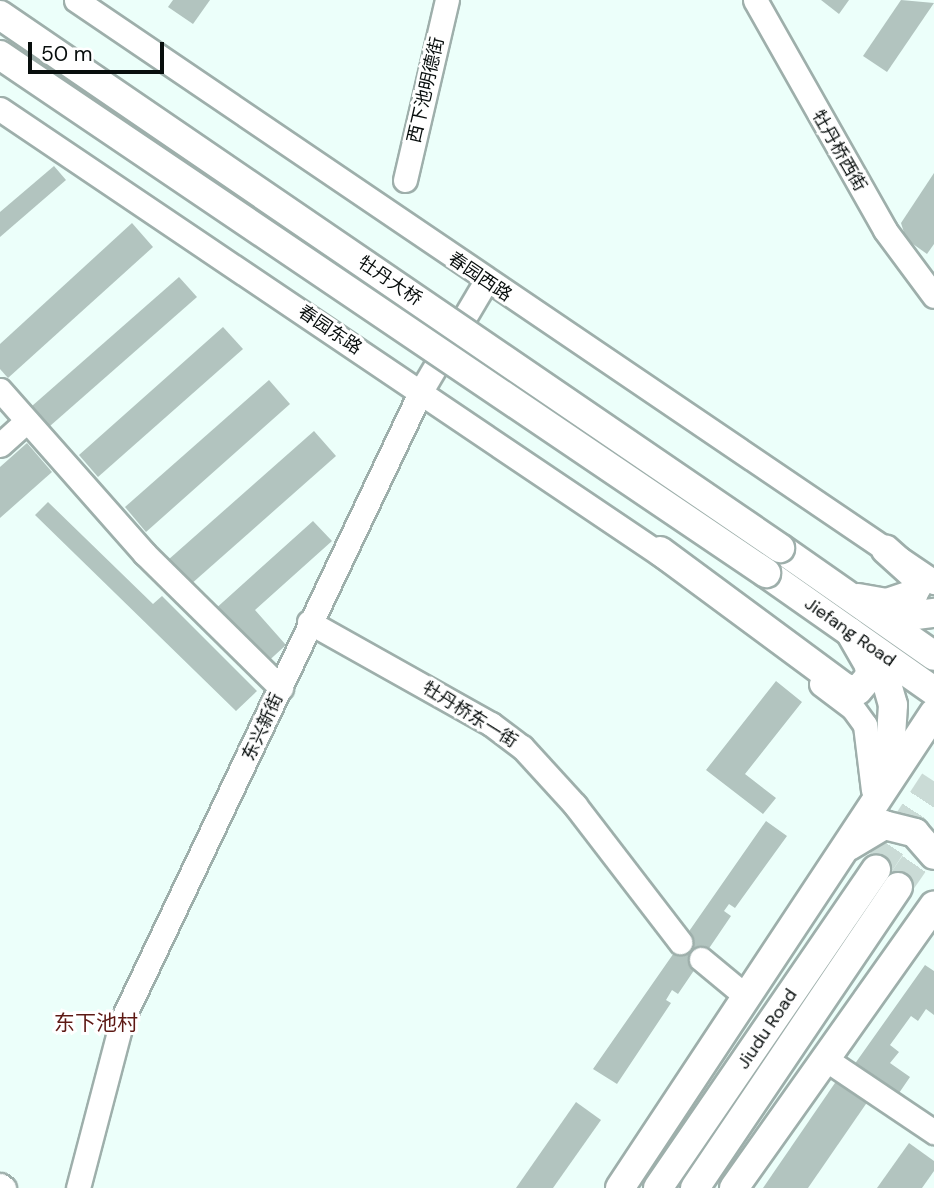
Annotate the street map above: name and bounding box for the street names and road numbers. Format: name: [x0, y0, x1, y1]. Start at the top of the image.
street label: 西下池明德街: [403, 35, 449, 145]
street label: 牡丹桥西街: [807, 107, 871, 195]
street label: 春园西路: [444, 248, 516, 306]
street label: 牡丹大桥: [354, 252, 426, 310]
street label: 春园东路: [294, 301, 366, 359]
street label: Jiefang Road: [800, 593, 900, 671]
street label: 牡丹桥东一街: [418, 677, 522, 753]
street label: 东兴新街: [238, 690, 288, 764]
street label: Jiudu Road: [732, 985, 802, 1073]

